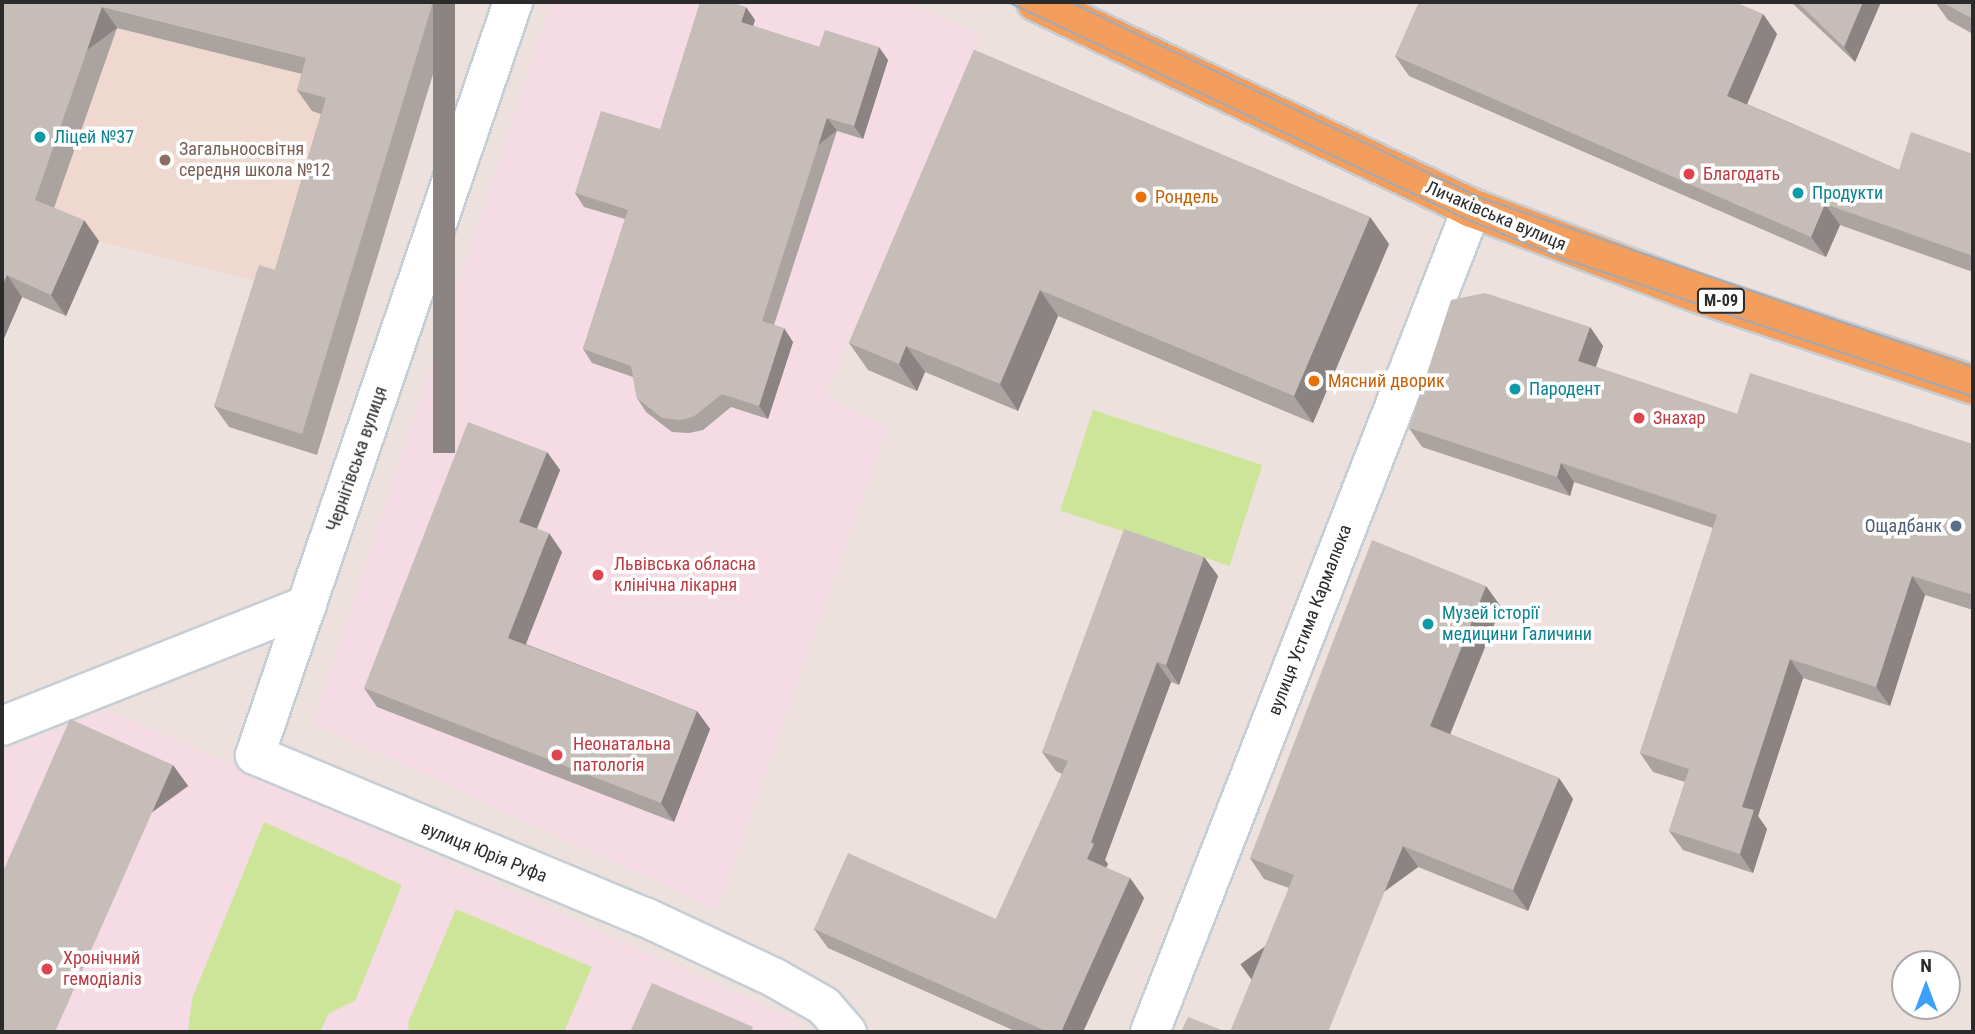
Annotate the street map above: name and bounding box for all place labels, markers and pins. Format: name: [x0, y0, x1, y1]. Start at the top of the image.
place label: Ліцей №37: [54, 126, 134, 148]
marker: Ліцей №37: [32, 129, 48, 145]
place label: Загальноосвітня середня школа №12: [179, 139, 330, 182]
marker: Загальноосвітня середня школа №12: [157, 152, 173, 168]
place label: Благодать: [1703, 163, 1780, 185]
marker: Благодать: [1681, 166, 1697, 182]
place label: Продукти: [1812, 182, 1883, 204]
marker: Продукти: [1790, 185, 1806, 201]
place label: Рондель: [1155, 186, 1219, 208]
marker: Рондель: [1133, 189, 1149, 205]
place label: Мясний дворик: [1328, 370, 1445, 392]
marker: Мясний дворик: [1306, 373, 1322, 389]
place label: Пародент: [1529, 378, 1601, 400]
marker: Пародент: [1507, 381, 1523, 397]
place label: Знахар: [1653, 407, 1705, 429]
marker: Знахар: [1631, 410, 1647, 426]
place label: Ощадбанк: [1865, 515, 1942, 537]
marker: Ощадбанк: [1948, 518, 1964, 534]
place label: Львівська обласна клінічна лікарня: [614, 554, 756, 596]
marker: Львівська обласна клінічна лікарня: [588, 565, 608, 585]
place label: Музей історії медицини Галичини: [1442, 603, 1592, 646]
marker: Музей історії медицини Галичини: [1420, 616, 1436, 632]
place label: Неонатальна патологія: [573, 734, 671, 776]
marker: Неонатальна патологія: [547, 745, 567, 765]
place label: Хронічний гемодіаліз: [63, 948, 142, 990]
marker: Хронічний гемодіаліз: [37, 959, 57, 979]

